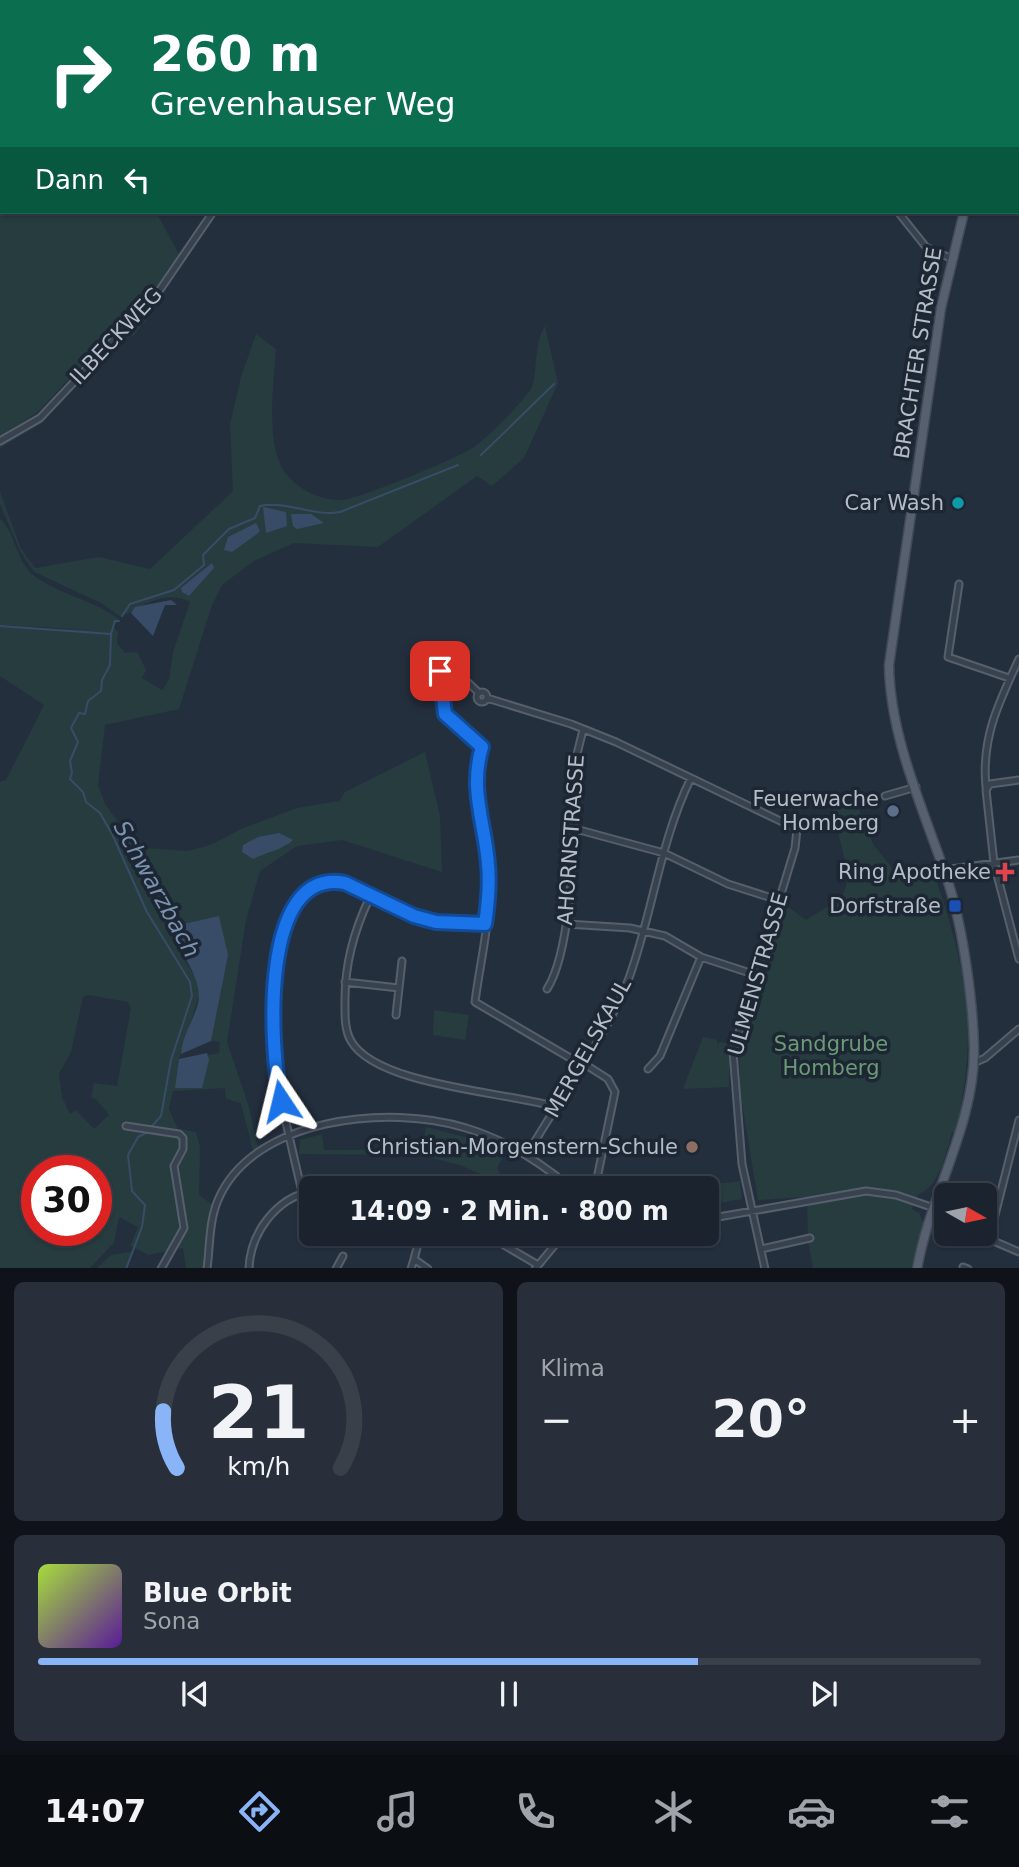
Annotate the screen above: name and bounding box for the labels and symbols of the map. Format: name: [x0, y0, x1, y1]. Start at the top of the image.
street label: BRACHTER STRASSE: [889, 245, 947, 461]
street label: ILBECKWEG: [65, 283, 167, 389]
place label: Car Wash: [845, 491, 944, 515]
marker: Car Wash: [950, 495, 966, 511]
pin: [410, 641, 470, 701]
street label: AHORNSTRASSE: [553, 754, 589, 926]
place label: Feuerwache Homberg: [752, 787, 879, 835]
marker: Feuerwache Homberg: [885, 803, 901, 819]
water label: Schwarzbach: [109, 816, 205, 962]
place label: Ring Apotheke: [838, 860, 991, 884]
marker: Ring Apotheke: [997, 864, 1013, 880]
street label: ULMENSTRASSE: [723, 890, 793, 1058]
place label: Dorfstraße: [829, 894, 941, 918]
marker: Dorfstraße: [947, 898, 963, 914]
street label: MERGELSKAUL: [540, 974, 636, 1122]
park label: Sandgrube Homberg: [774, 1032, 888, 1080]
position arrow: [244, 1064, 318, 1138]
place label: Christian-Morgenstern-Schule: [367, 1135, 678, 1159]
marker: Christian-Morgenstern-Schule: [684, 1139, 700, 1155]
speed limit sign: 30: [21, 1155, 112, 1246]
north arrow: [934, 1183, 998, 1246]

